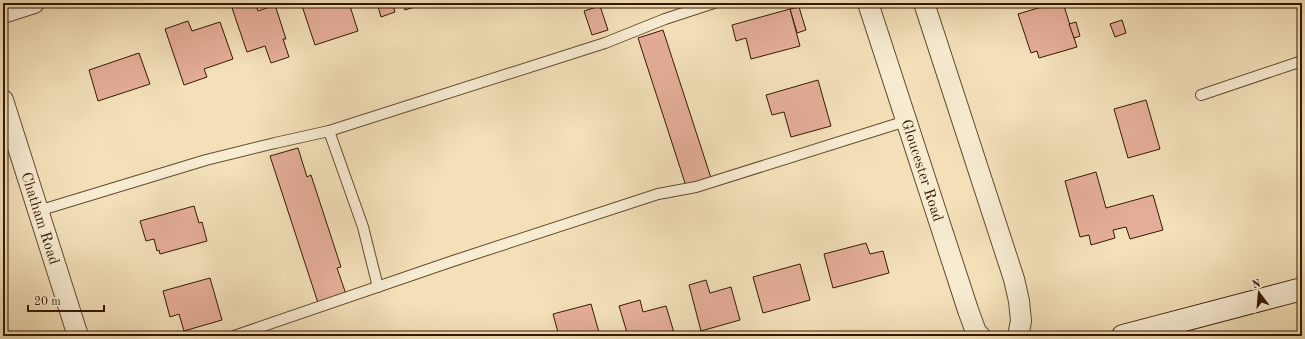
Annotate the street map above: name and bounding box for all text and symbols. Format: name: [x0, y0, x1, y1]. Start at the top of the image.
street label: Gloucester Road: [897, 118, 945, 224]
street label: Chatham Road: [17, 171, 61, 267]
north arrow: [1239, 273, 1279, 313]
text: N: [1251, 278, 1263, 291]
scale bar: [28, 287, 104, 313]
text: 20 m: [34, 296, 61, 308]

